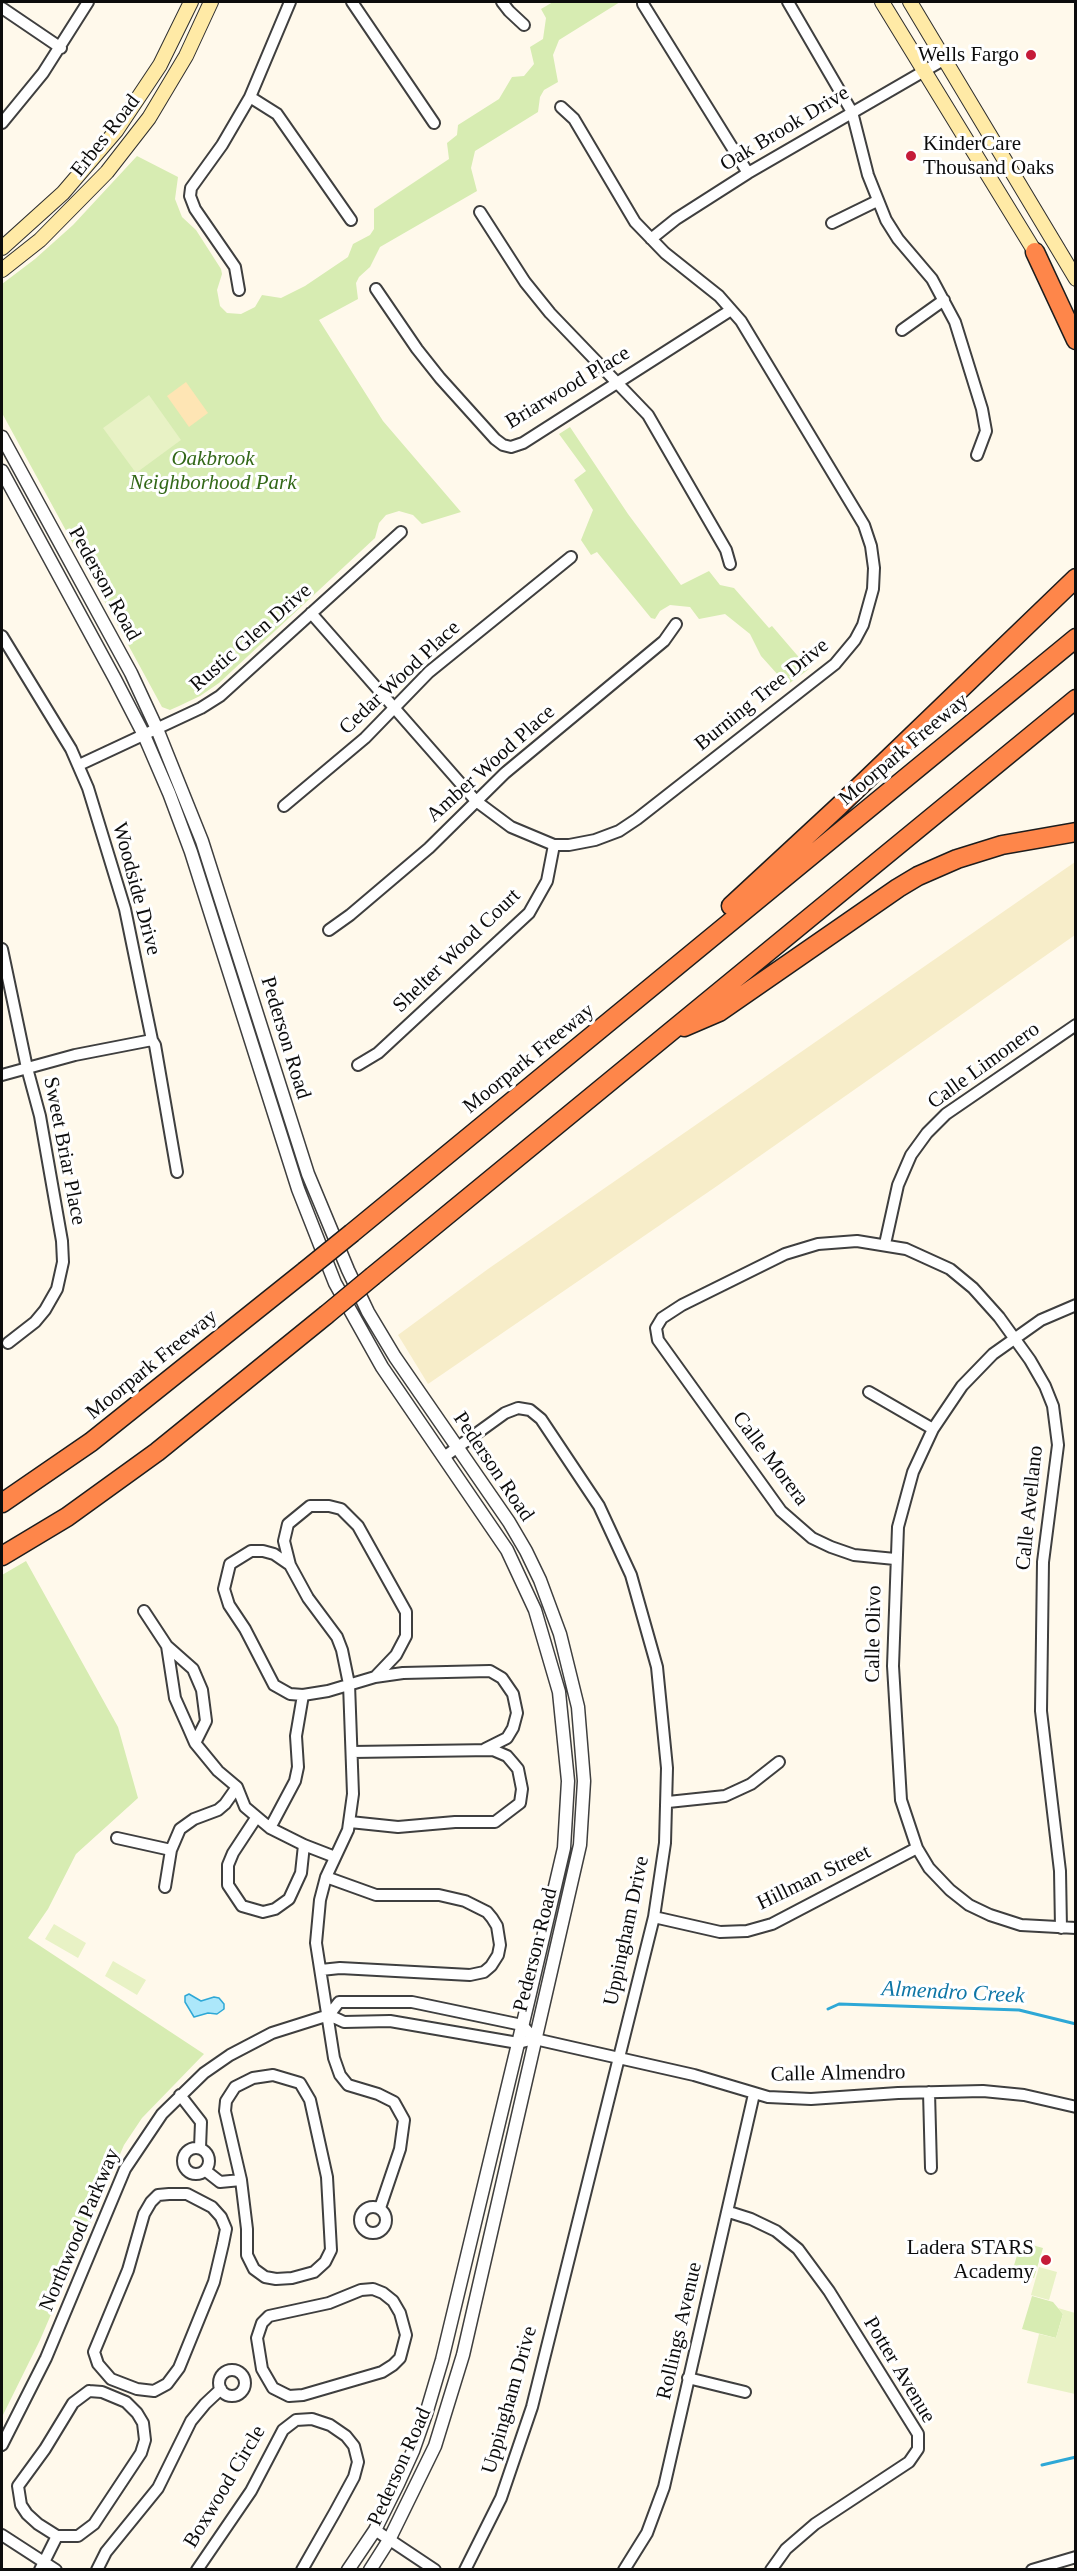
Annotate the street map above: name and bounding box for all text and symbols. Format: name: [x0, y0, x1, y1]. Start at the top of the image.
place label: Wells Fargo: [918, 42, 1019, 68]
marker: Wells Fargo: [1024, 48, 1038, 62]
street label: Oak Brook Drive: [716, 81, 854, 177]
street label: Erbes Road: [66, 90, 146, 182]
place label: KinderCare Thousand Oaks: [923, 131, 1054, 181]
marker: KinderCare Thousand Oaks: [904, 149, 918, 163]
street label: Briarwood Place: [501, 341, 635, 435]
park label: Oakbrook Neighborhood Park: [129, 446, 297, 496]
street label: Pederson Road: [62, 523, 146, 645]
street label: Rustic Glen Drive: [185, 578, 317, 698]
street label: Cedar Wood Place: [334, 616, 466, 740]
street label: Burning Tree Drive: [690, 633, 834, 757]
street label: Moorpark Freeway: [834, 688, 974, 812]
street label: Amber Wood Place: [422, 700, 560, 828]
street label: Woodside Drive: [106, 820, 166, 958]
street label: Shelter Wood Court: [388, 884, 526, 1018]
street label: Pederson Road: [254, 974, 316, 1102]
street label: Moorpark Freeway: [458, 998, 600, 1120]
street label: Calle Limonero: [923, 1017, 1045, 1115]
street label: Sweet Briar Place: [37, 1075, 91, 1227]
street label: Moorpark Freeway: [81, 1304, 223, 1426]
street label: Pederson Road: [447, 1407, 539, 1527]
street label: Calle Morera: [726, 1407, 814, 1511]
street label: Calle Avellano: [1011, 1445, 1049, 1571]
street label: Calle Olivo: [861, 1585, 887, 1683]
street label: Hillman Street: [753, 1840, 875, 1916]
street label: Uppingham Drive: [599, 1854, 655, 2008]
street label: Pederson Road: [508, 1886, 564, 2014]
water label: Almendro Creek: [881, 1976, 1025, 2010]
street label: Calle Almendro: [770, 2060, 906, 2088]
street label: Northwood Parkway: [34, 2145, 126, 2315]
place label: Ladera STARS Academy: [907, 2235, 1034, 2285]
marker: Ladera STARS Academy: [1039, 2253, 1053, 2267]
street label: Rollings Avenue: [652, 2260, 708, 2402]
street label: Potter Avenue: [858, 2312, 940, 2428]
street label: Uppingham Drive: [477, 2323, 543, 2477]
street label: Pederson Road: [363, 2404, 437, 2530]
street label: Boxwood Circle: [179, 2421, 271, 2553]

